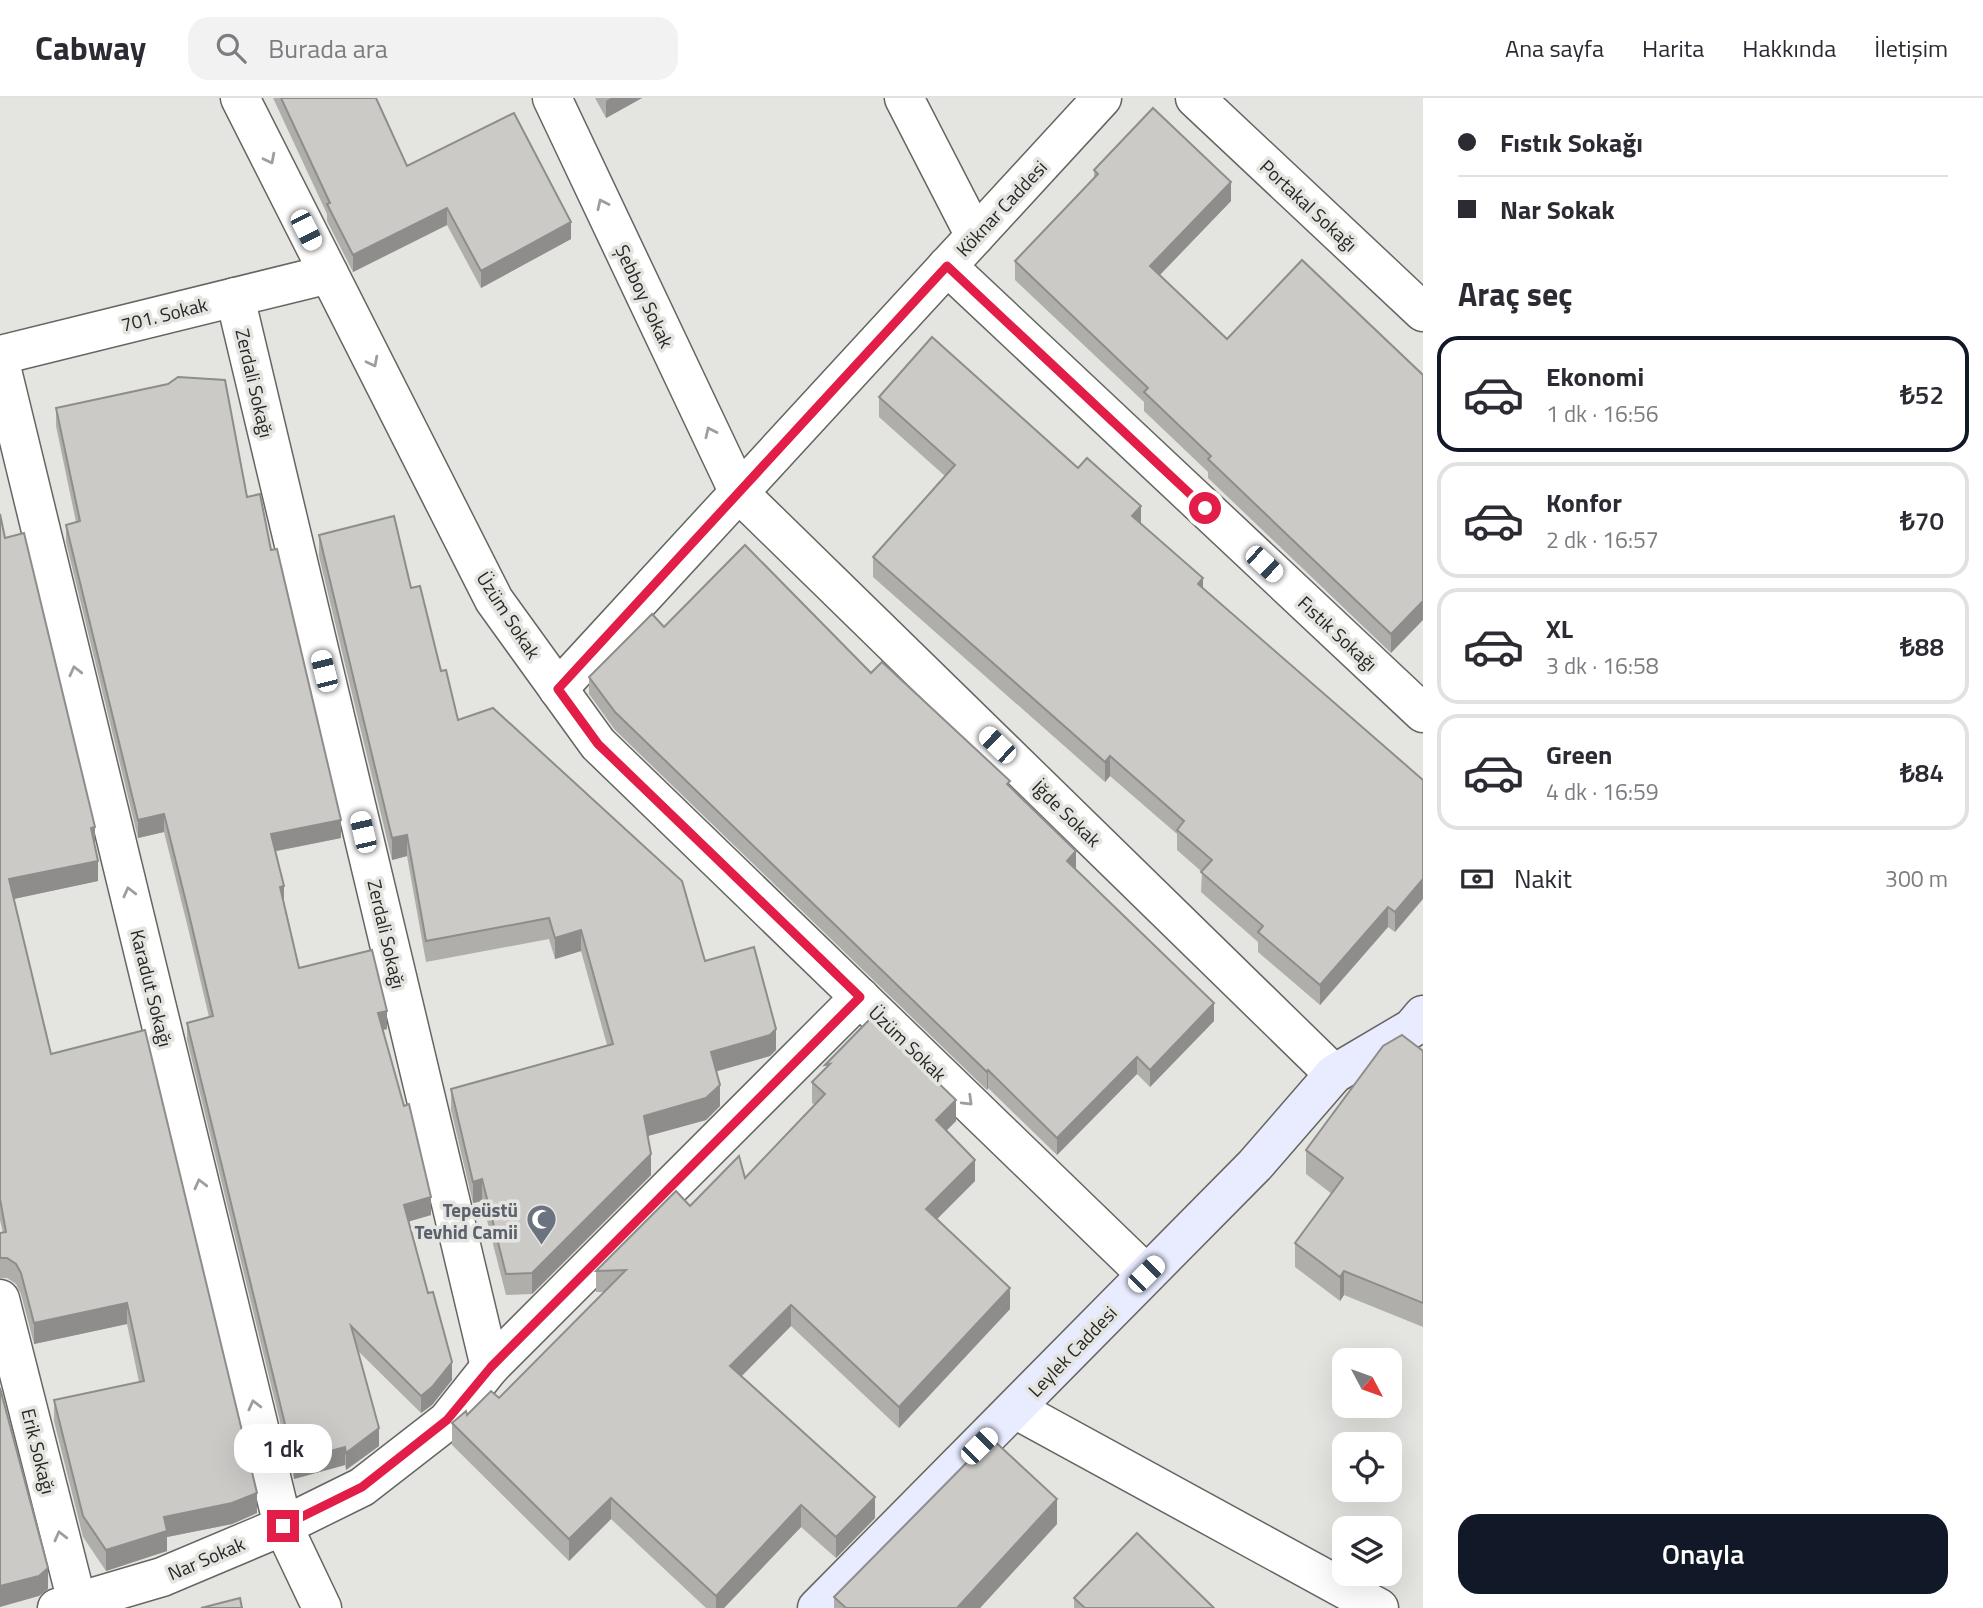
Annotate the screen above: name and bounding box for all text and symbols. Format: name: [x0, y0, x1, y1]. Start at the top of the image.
search box: [188, 17, 678, 80]
text: Cabway: [35, 23, 146, 73]
icon: search: [212, 29, 250, 67]
text: Burada ara: [268, 29, 388, 68]
text: Ana sayfa: [1505, 30, 1604, 66]
text: Harita: [1642, 30, 1704, 66]
text: Hakkında: [1742, 30, 1836, 66]
text: İletişim: [1874, 30, 1948, 66]
text: Fıstık Sokağı: [1500, 123, 1643, 162]
one-way arrow: [262, 152, 276, 164]
street label: Portakal Sokağı: [1254, 152, 1364, 258]
street label: Köknar Caddesi: [949, 153, 1053, 263]
text: Nar Sokak: [1500, 190, 1615, 229]
one-way arrow: [596, 199, 610, 211]
car: [288, 207, 325, 253]
street label: Şebboy Sokak: [608, 240, 682, 352]
text: Araç seç: [1458, 270, 1573, 318]
street label: 701. Sokak: [118, 289, 210, 339]
street label: Zerdali Sokağı: [228, 326, 282, 440]
one-way arrow: [365, 355, 379, 367]
text: Ekonomi: [1546, 357, 1644, 396]
icon: car: [1462, 363, 1525, 426]
text: ₺52: [1900, 375, 1944, 414]
text: 1 dk · 16:56: [1546, 396, 1659, 431]
one-way arrow: [704, 427, 718, 439]
text: Konfor: [1546, 483, 1622, 522]
icon: car: [1462, 489, 1525, 552]
route start: [1189, 492, 1221, 524]
text: ₺70: [1900, 501, 1944, 540]
text: 2 dk · 16:57: [1546, 522, 1659, 557]
car: [1242, 542, 1287, 586]
street label: Üzüm Sokak: [470, 566, 548, 664]
street label: Fıstık Sokağı: [1292, 588, 1384, 678]
text: XL: [1546, 609, 1573, 648]
icon: car: [1462, 615, 1525, 678]
text: ₺88: [1900, 627, 1944, 666]
car: [309, 648, 340, 694]
text: 3 dk · 16:58: [1546, 648, 1659, 683]
one-way arrow: [69, 665, 83, 677]
car: [975, 723, 1020, 767]
text: Green: [1546, 735, 1612, 774]
icon: car: [1462, 741, 1525, 804]
text: ₺84: [1900, 753, 1944, 792]
street label: İğde Sokak: [1026, 773, 1108, 853]
text: 4 dk · 16:59: [1546, 774, 1659, 809]
car: [349, 809, 378, 855]
text: Nakit: [1514, 859, 1572, 898]
icon: cash: [1458, 860, 1496, 898]
text: 300 m: [1885, 861, 1948, 896]
street label: Zerdali Sokağı: [360, 877, 414, 991]
one-way arrow: [123, 886, 137, 898]
street label: Karadut Sokağı: [123, 926, 181, 1050]
street label: Üzüm Sokak: [862, 998, 954, 1088]
one-way arrow: [960, 1093, 973, 1106]
one-way arrow: [194, 1178, 208, 1190]
place label: Tepeüstü Tevhid Camii: [414, 1195, 518, 1246]
mosque icon: Tepeüstü Tevhid Camii: [524, 1203, 558, 1247]
car: [1124, 1252, 1169, 1296]
street label: Leylek Caddesi: [1021, 1299, 1123, 1403]
north arrow: [1332, 1348, 1402, 1418]
map controls: [1332, 1348, 1402, 1586]
one-way arrow: [247, 1399, 262, 1411]
street label: Erik Sokağı: [14, 1405, 64, 1497]
callout: 1 dk: [234, 1424, 332, 1474]
car: [957, 1424, 1002, 1468]
text: 1 dk: [262, 1431, 304, 1466]
button: locate: [1332, 1432, 1402, 1502]
route end: [267, 1510, 299, 1542]
button: Onayla: [1458, 1514, 1948, 1594]
button: layers: [1332, 1516, 1402, 1586]
street label: Nar Sokak: [163, 1529, 249, 1587]
one-way arrow: [54, 1530, 69, 1542]

